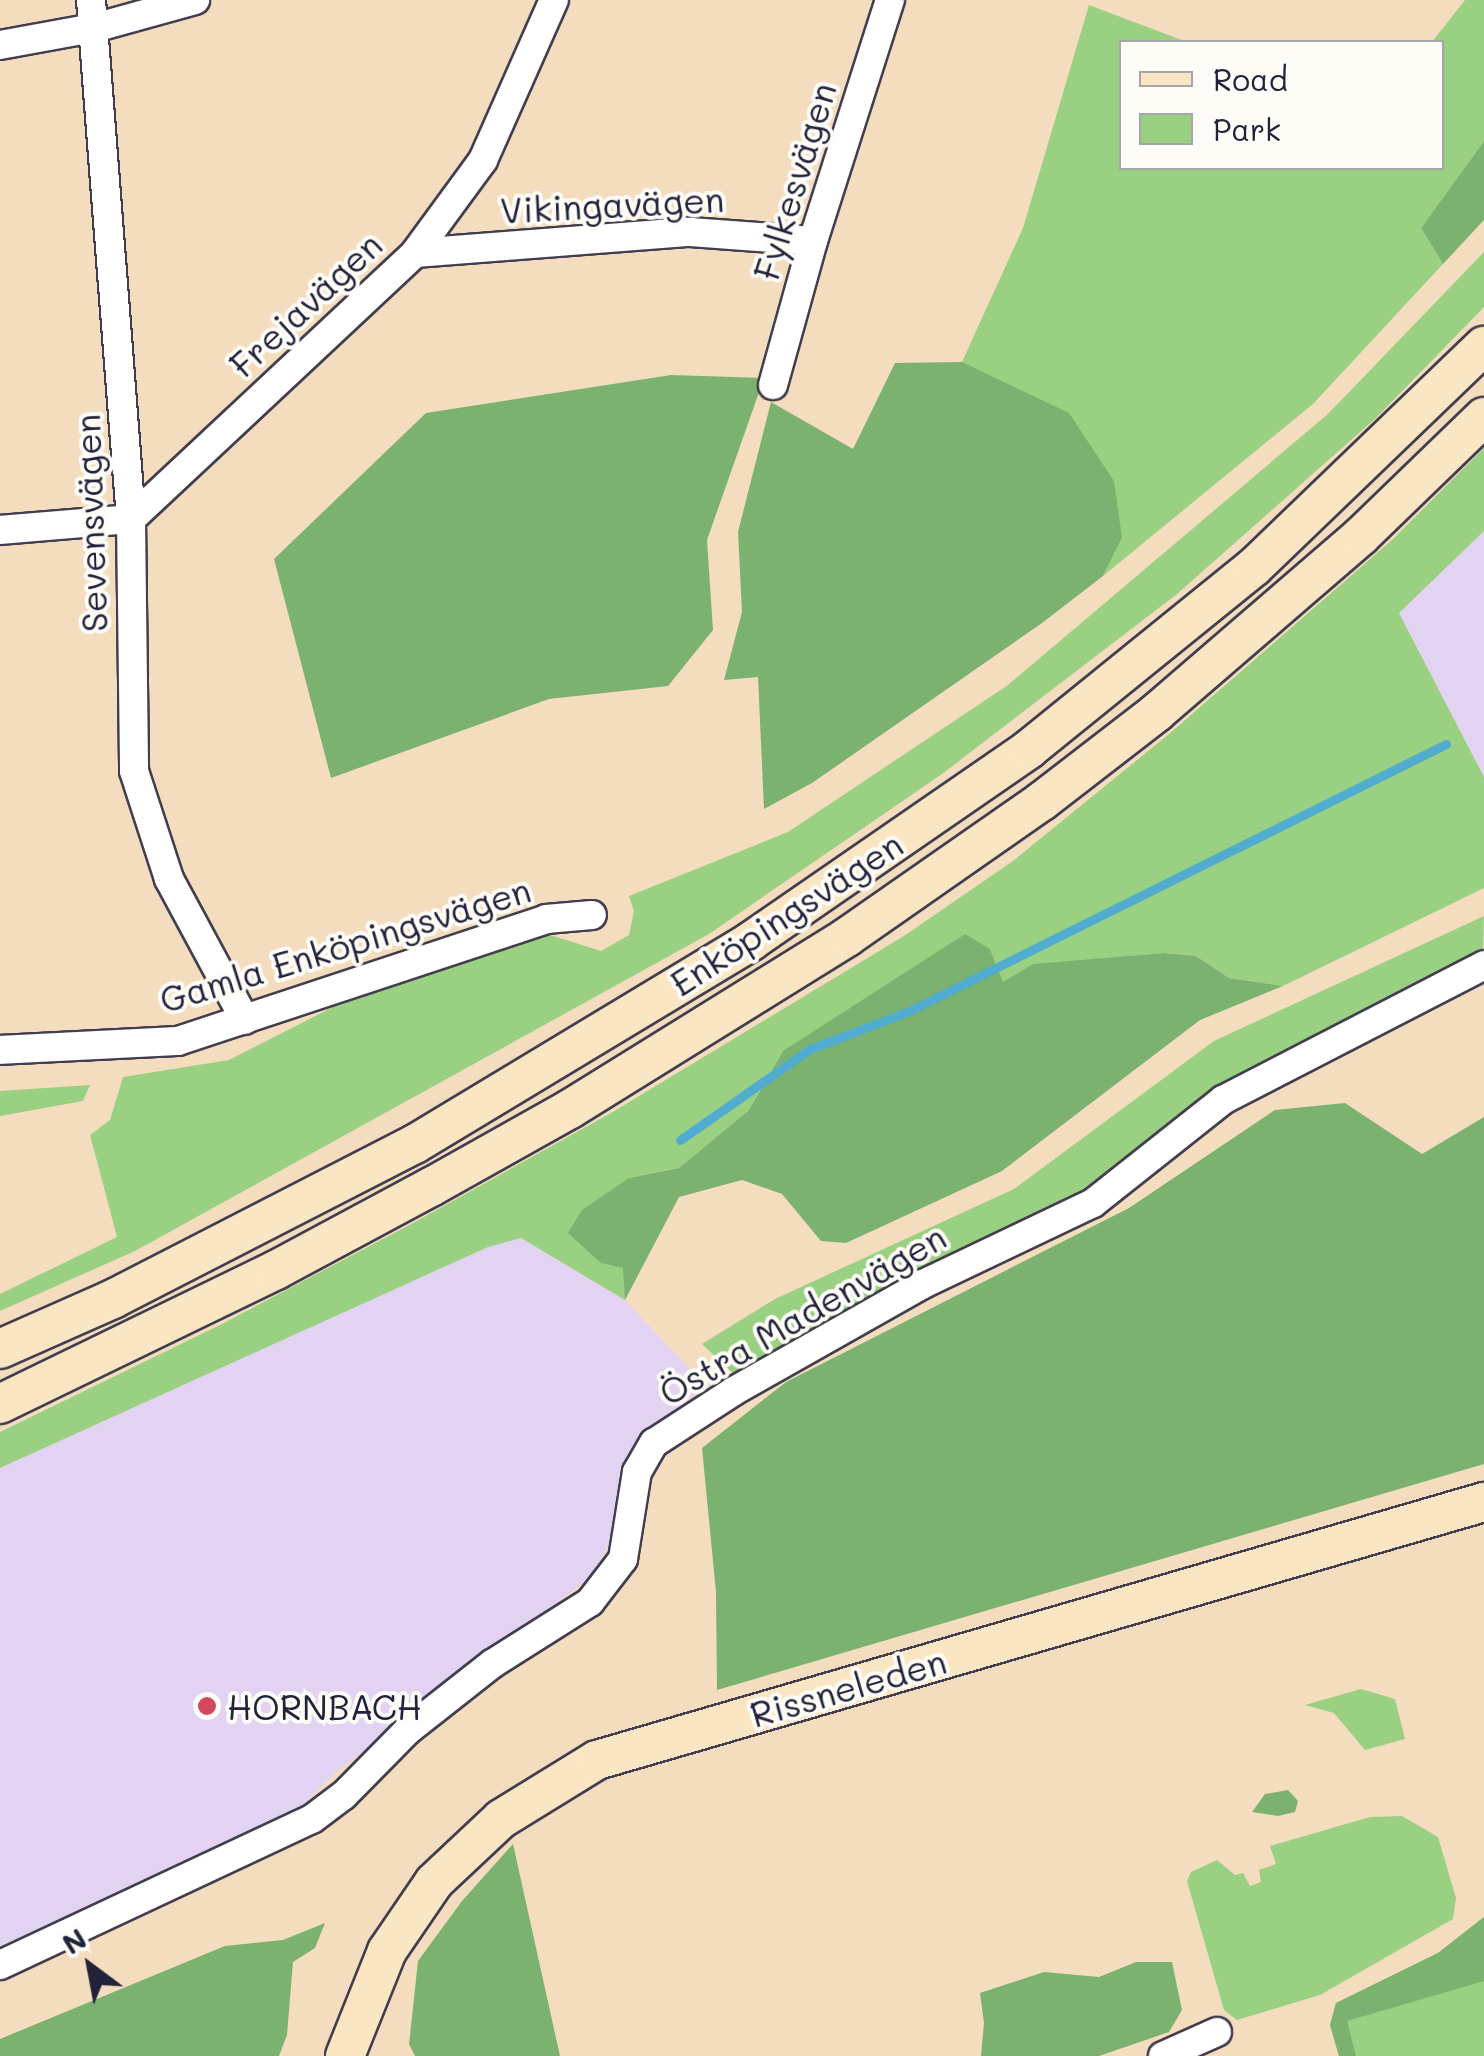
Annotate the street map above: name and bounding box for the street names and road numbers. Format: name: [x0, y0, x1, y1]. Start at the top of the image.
street label: Fylkesvägen: [744, 77, 844, 285]
street label: Vikingavägen: [499, 177, 725, 231]
street label: Frejavägen: [220, 223, 390, 385]
street label: Sevensvägen: [65, 413, 115, 633]
street label: Enköpingsvägen: [662, 822, 910, 1004]
street label: Gamla Enköpingsvägen: [155, 868, 535, 1020]
street label: Östra Madenvägen: [651, 1215, 953, 1413]
street label: Rissneleden: [745, 1639, 951, 1735]

